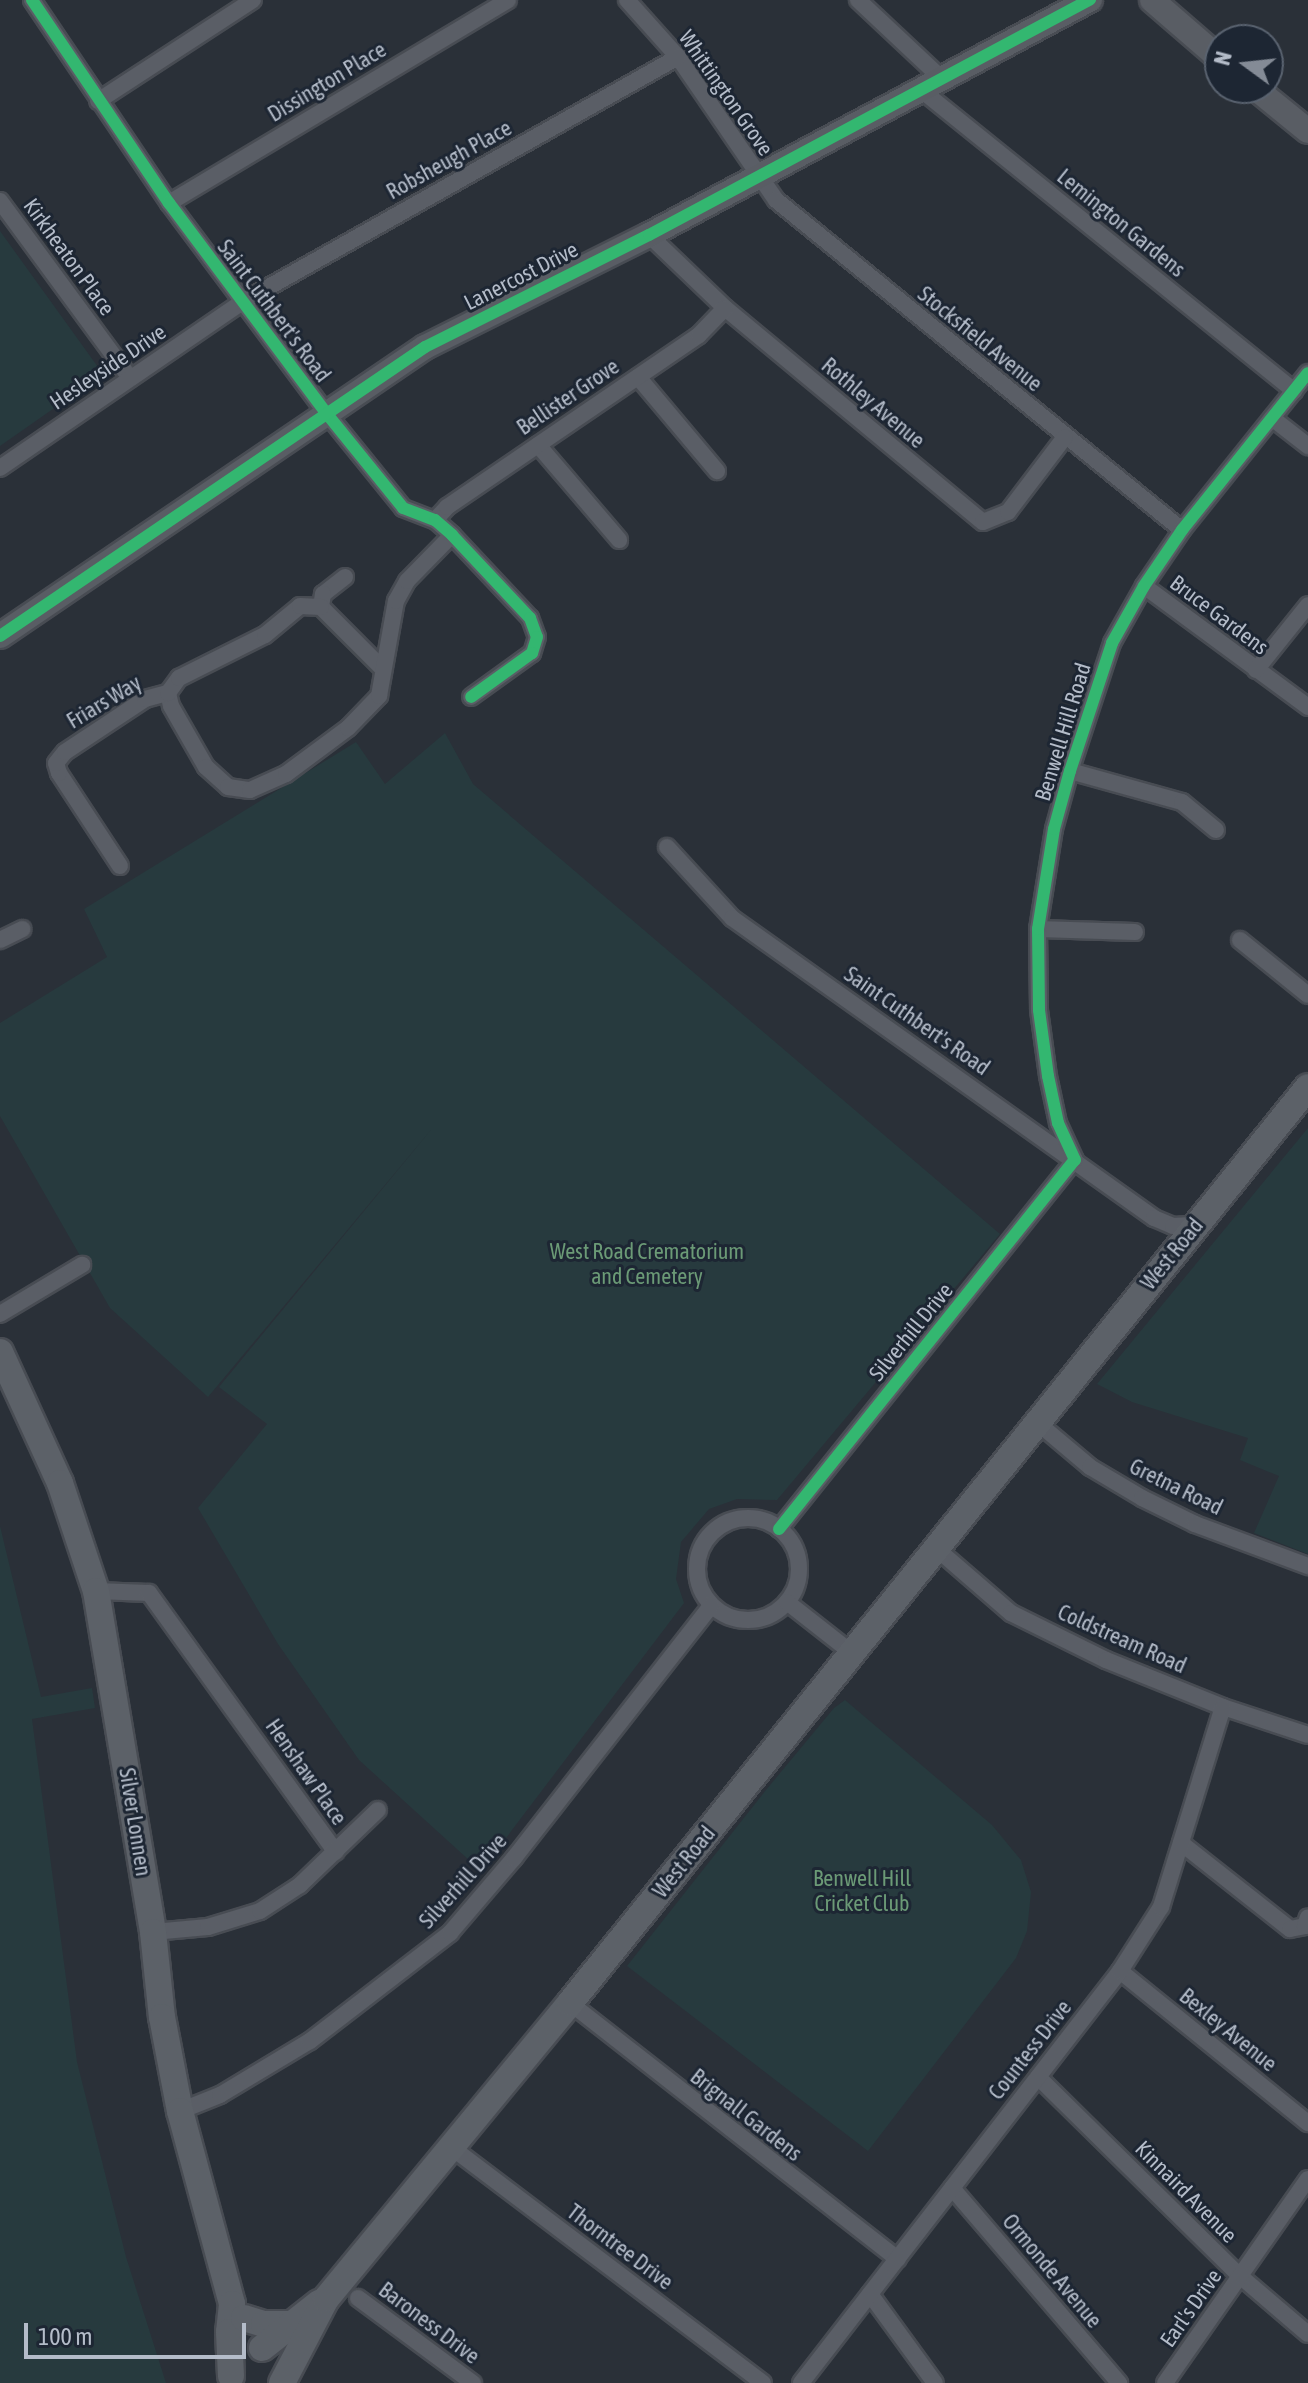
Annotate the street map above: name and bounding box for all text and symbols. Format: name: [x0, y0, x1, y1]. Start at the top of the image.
north arrow: [1204, 24, 1284, 104]
street label: Whittington Grove: [673, 25, 779, 161]
street label: Dissington Place: [263, 36, 391, 128]
text: N: [1209, 49, 1237, 68]
street label: Robsheugh Place: [382, 115, 516, 205]
street label: Lemington Gardens: [1052, 163, 1190, 283]
street label: Kirkheaton Place: [18, 193, 120, 321]
street label: Saint Cuthbert's Road: [212, 235, 336, 387]
street label: Lanercost Drive: [460, 236, 582, 316]
street label: Stocksfield Avenue: [912, 281, 1048, 397]
street label: Hesleyside Drive: [45, 319, 171, 415]
street label: Rothley Avenue: [816, 352, 930, 454]
street label: Bellister Grove: [512, 353, 624, 441]
street label: Bruce Gardens: [1165, 570, 1273, 660]
street label: Benwell Hill Road: [1029, 660, 1097, 804]
street label: Friars Way: [62, 670, 146, 734]
street label: Saint Cuthbert's Road: [839, 961, 995, 1081]
street label: West Road: [1135, 1213, 1209, 1295]
park label: West Road Crematorium and Cemetery: [550, 1238, 744, 1290]
street label: Silverhill Drive: [864, 1278, 958, 1386]
street label: Gretna Road: [1125, 1453, 1227, 1521]
street label: Coldstream Road: [1054, 1599, 1190, 1679]
street label: Henshaw Place: [260, 1714, 352, 1830]
street label: Silver Lonnen: [113, 1766, 157, 1878]
street label: West Road: [647, 1821, 721, 1903]
street label: Silverhill Drive: [414, 1828, 512, 1934]
park label: Benwell Hill Cricket Club: [813, 1865, 911, 1916]
street label: Bexley Avenue: [1174, 1983, 1282, 2077]
street label: Countess Drive: [983, 1995, 1077, 2105]
street label: Brignall Gardens: [685, 2063, 807, 2167]
street label: Kinnaird Avenue: [1130, 2136, 1242, 2248]
street label: Thorntree Drive: [562, 2199, 678, 2295]
street label: Ormonde Avenue: [997, 2209, 1107, 2333]
street label: Earl's Drive: [1155, 2264, 1227, 2352]
street label: Baroness Drive: [373, 2277, 485, 2369]
scale bar: [28, 2307, 250, 2357]
text: 100 m: [38, 2323, 92, 2350]

